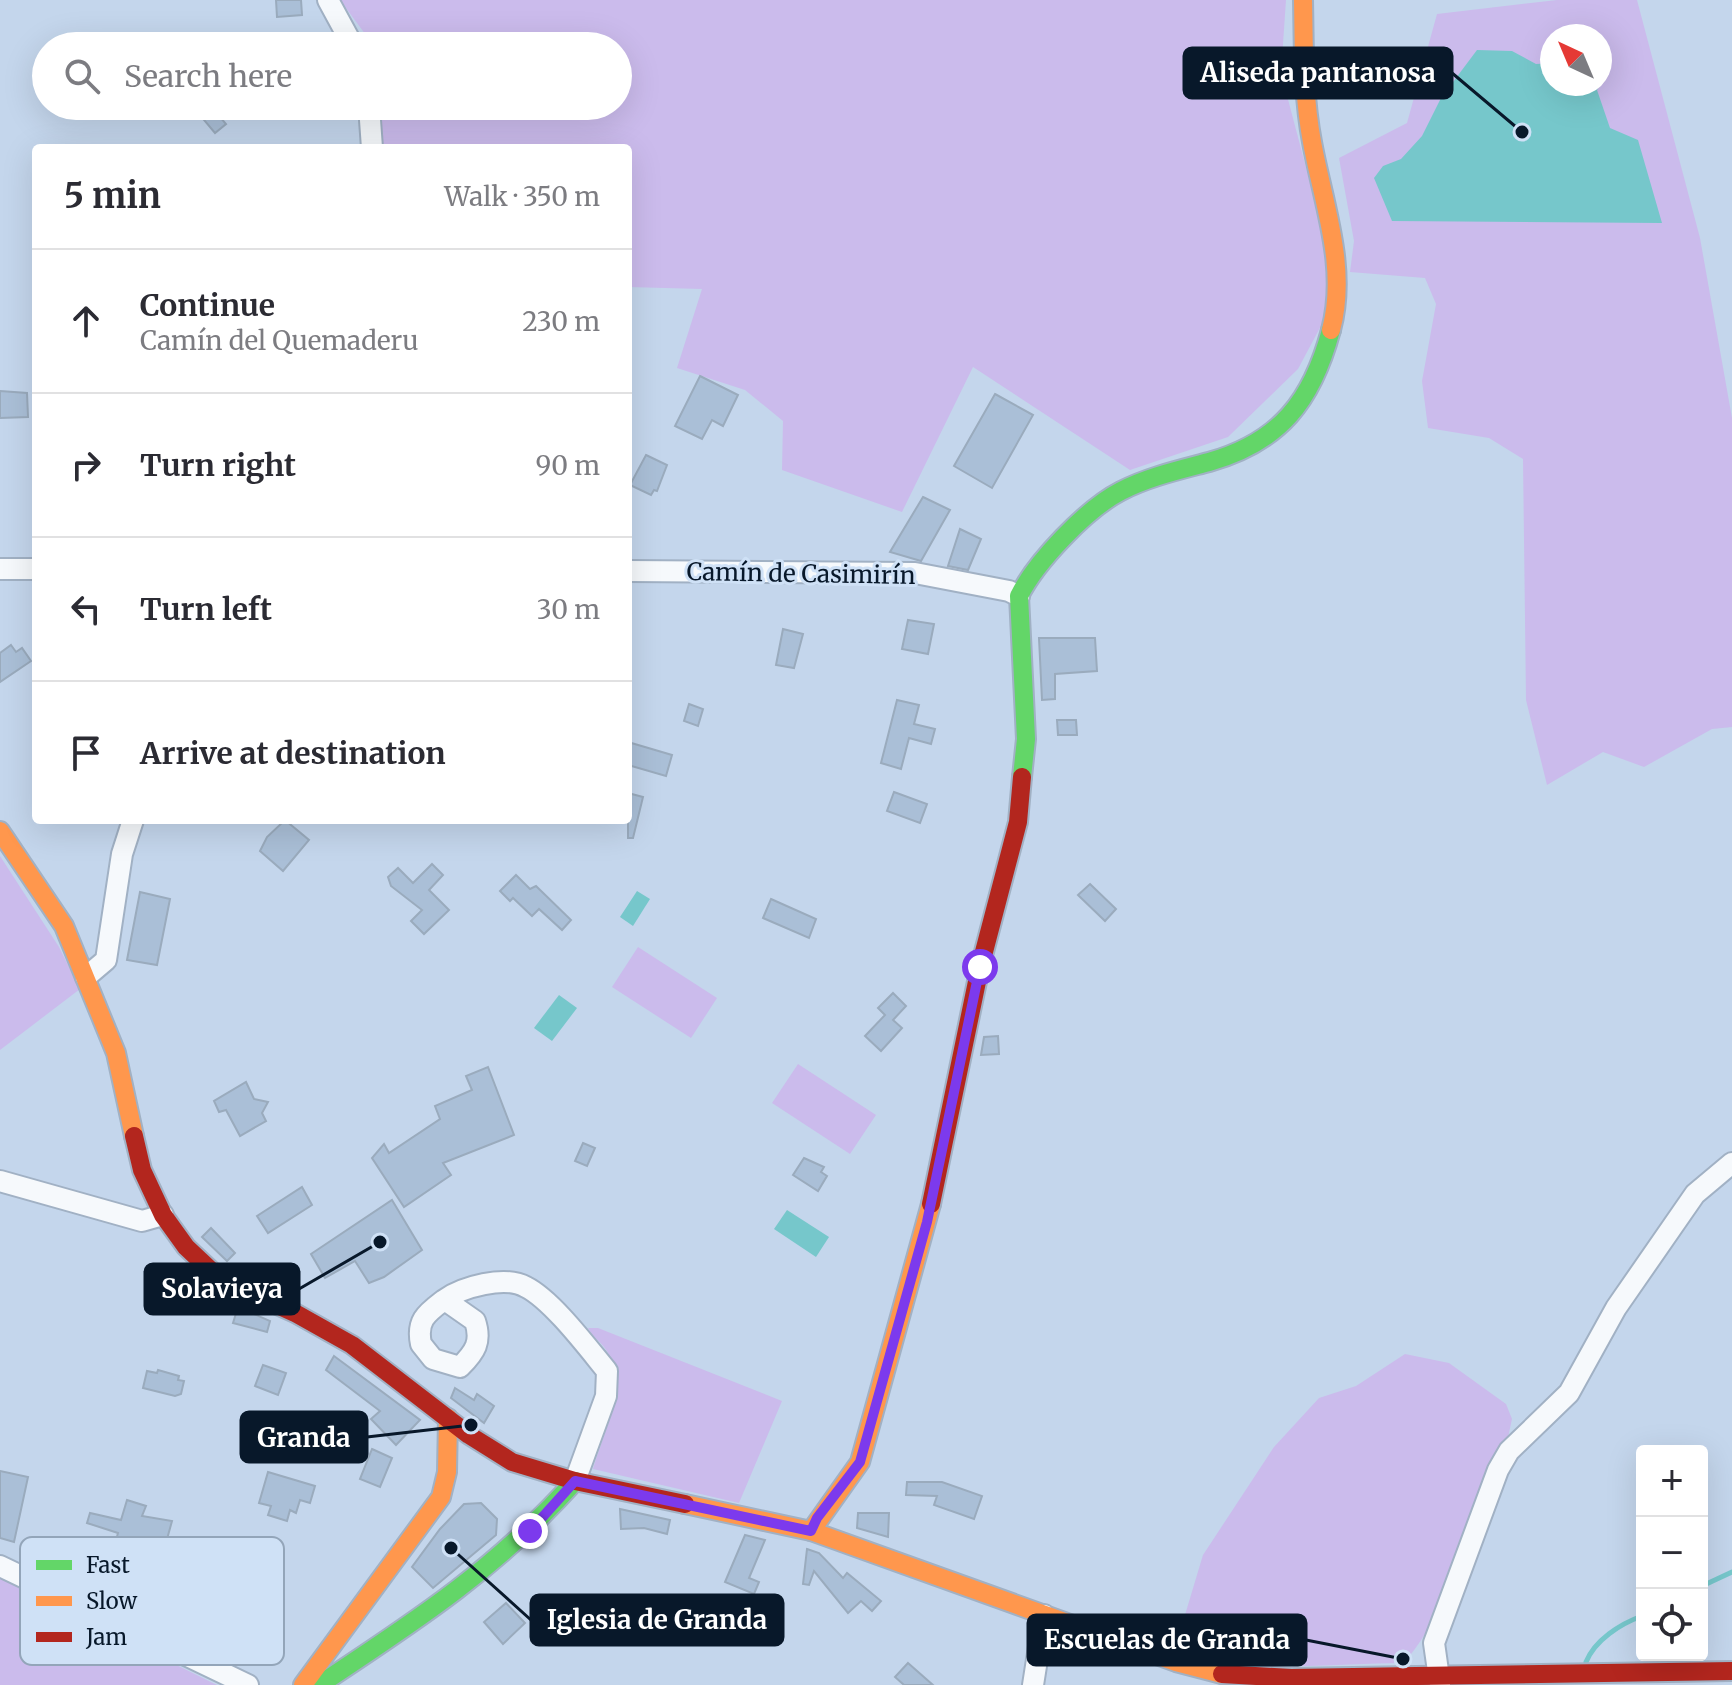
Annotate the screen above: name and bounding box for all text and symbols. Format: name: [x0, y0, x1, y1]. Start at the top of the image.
north arrow: [1540, 24, 1612, 96]
search box: [32, 32, 632, 120]
callout: Aliseda pantanosa: [1184, 48, 1452, 98]
icon: search: [60, 54, 104, 98]
text: Aliseda pantanosa: [1199, 56, 1436, 89]
text: Search here: [124, 57, 292, 95]
text: 5 min: [64, 175, 161, 217]
text: Walk · 350 m: [444, 180, 600, 213]
text: Continue: [140, 286, 275, 324]
icon: ahead: [64, 299, 108, 343]
text: 230 m: [522, 305, 600, 338]
text: Camín del Quemaderu: [140, 324, 419, 357]
icon: right: [64, 443, 108, 487]
text: Turn right: [140, 446, 296, 484]
text: 90 m: [536, 449, 600, 482]
street label: Camín de Casimirín: [686, 556, 916, 591]
icon: left: [64, 587, 108, 631]
text: Turn left: [140, 590, 272, 628]
text: 30 m: [537, 593, 600, 626]
icon: arrive: [64, 731, 108, 775]
text: Arrive at destination: [140, 734, 446, 772]
route start: [962, 949, 998, 985]
callout: Solavieya: [145, 1264, 299, 1314]
text: Solavieya: [161, 1272, 283, 1305]
callout: Granda: [241, 1412, 367, 1462]
text: Granda: [257, 1421, 351, 1454]
map controls: [1636, 1445, 1708, 1661]
button: +: [1636, 1445, 1708, 1517]
route end: [512, 1513, 548, 1549]
button: −: [1636, 1517, 1708, 1589]
legend: [20, 1537, 284, 1665]
text: Fast: [86, 1551, 130, 1579]
text: Slow: [86, 1587, 137, 1615]
button: locate: [1636, 1589, 1708, 1661]
callout: Iglesia de Granda: [531, 1595, 783, 1645]
text: Iglesia de Granda: [547, 1603, 767, 1636]
callout: Escuelas de Granda: [1028, 1615, 1306, 1665]
text: Jam: [85, 1623, 127, 1651]
text: Escuelas de Granda: [1044, 1623, 1290, 1656]

